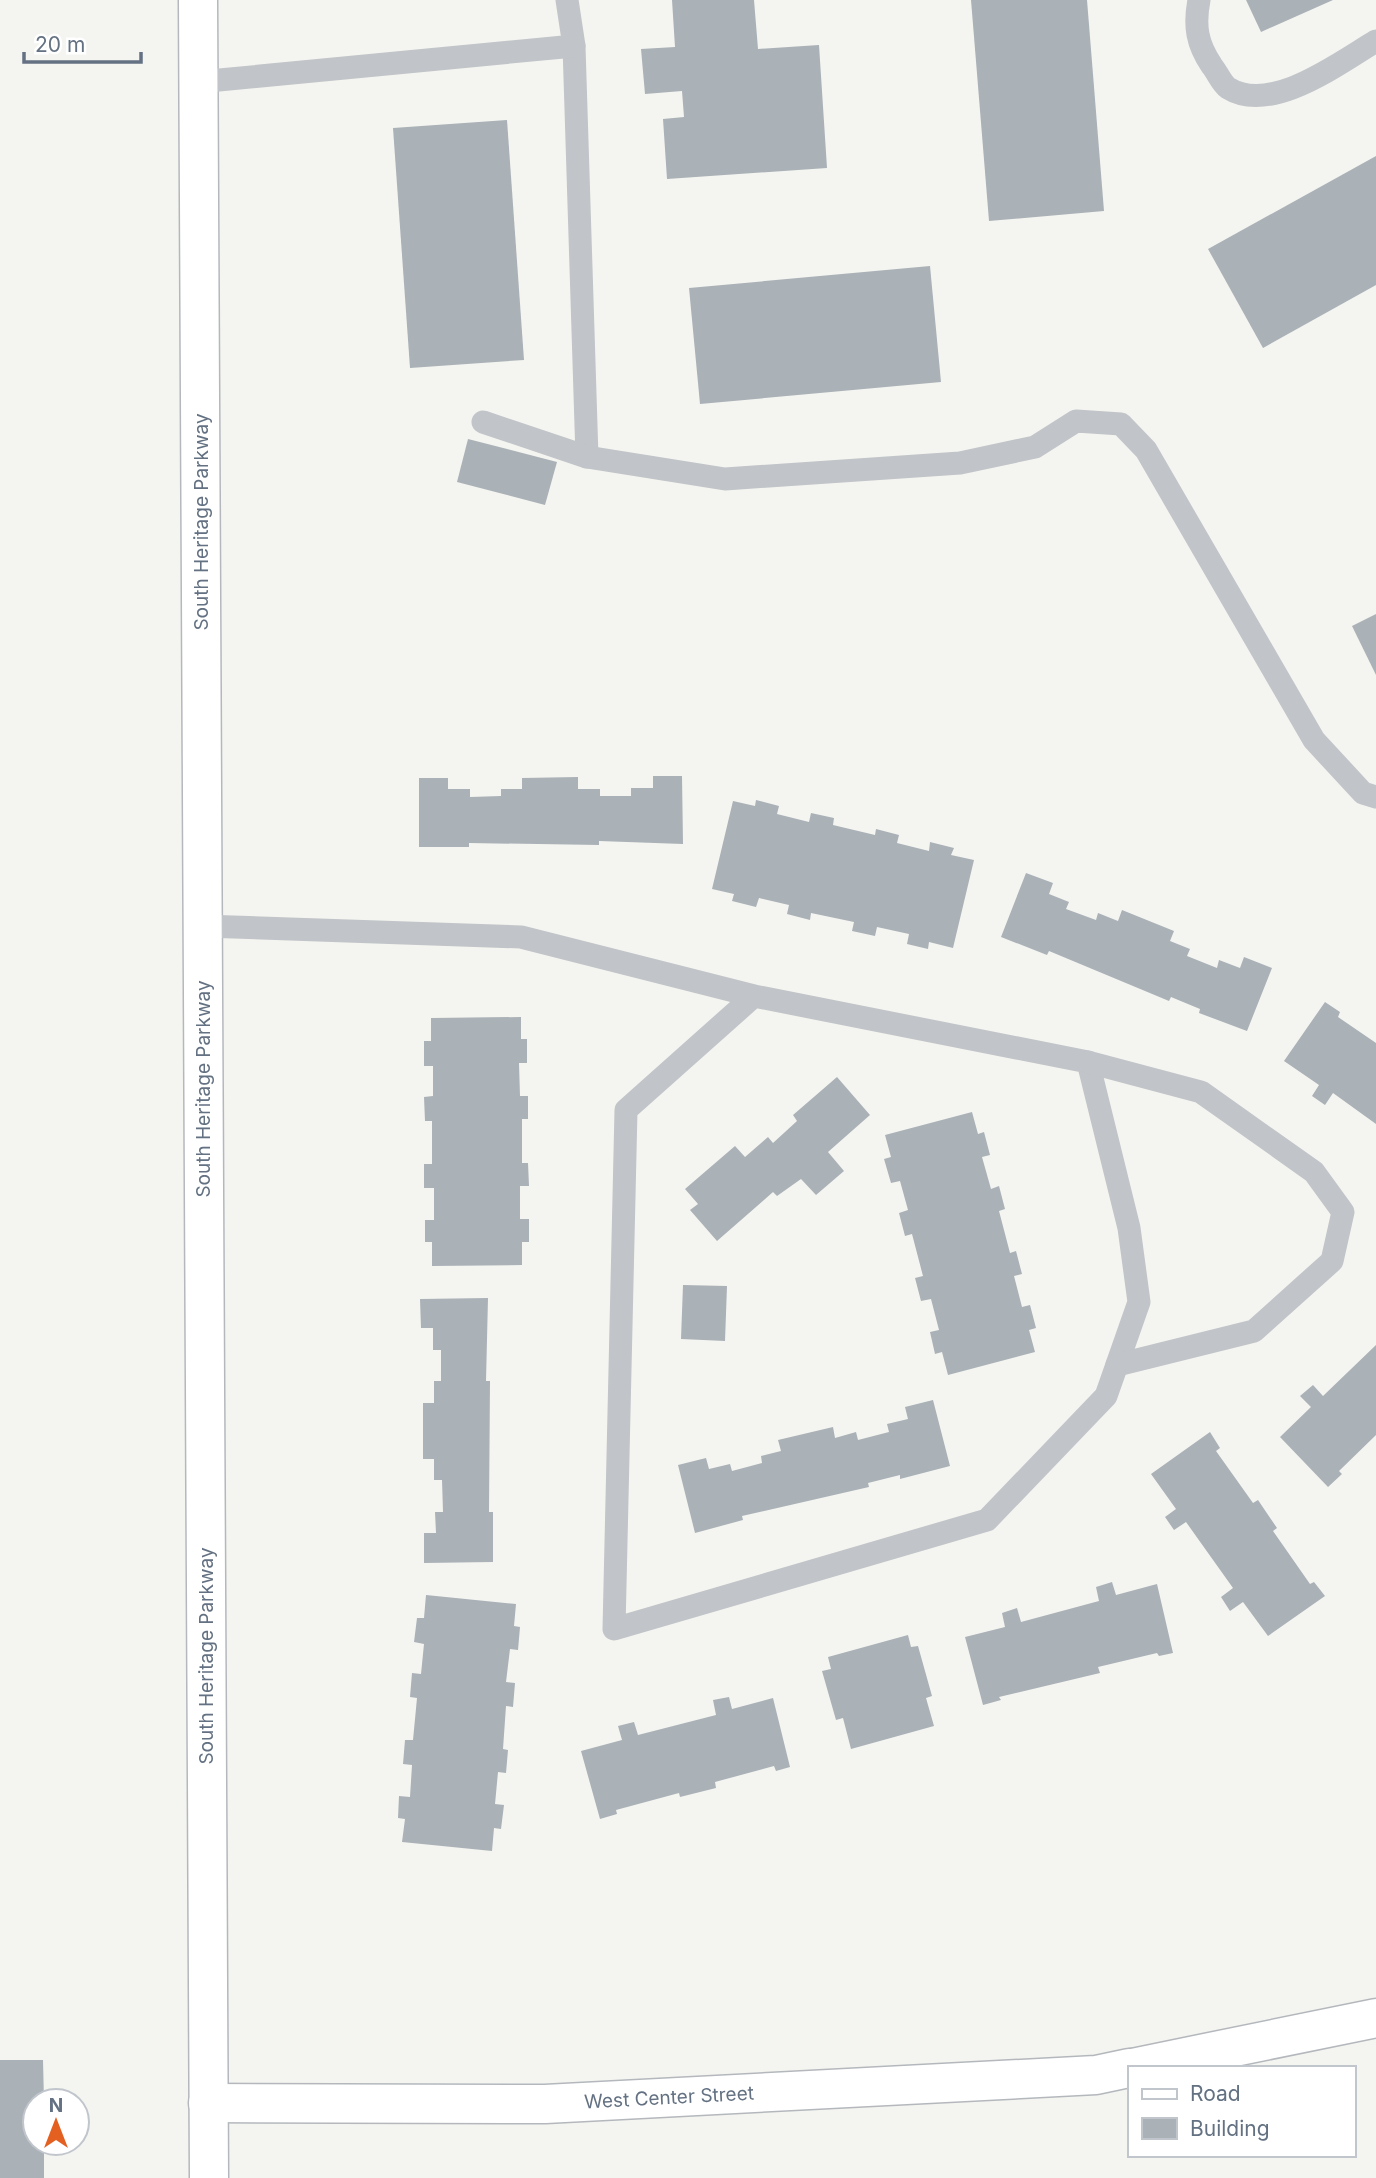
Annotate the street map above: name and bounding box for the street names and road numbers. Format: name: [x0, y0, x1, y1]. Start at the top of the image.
street label: South Heritage Parkway: [190, 413, 213, 631]
street label: South Heritage Parkway: [192, 980, 215, 1198]
street label: South Heritage Parkway: [195, 1547, 218, 1765]
street label: West Center Street: [584, 2082, 754, 2113]

